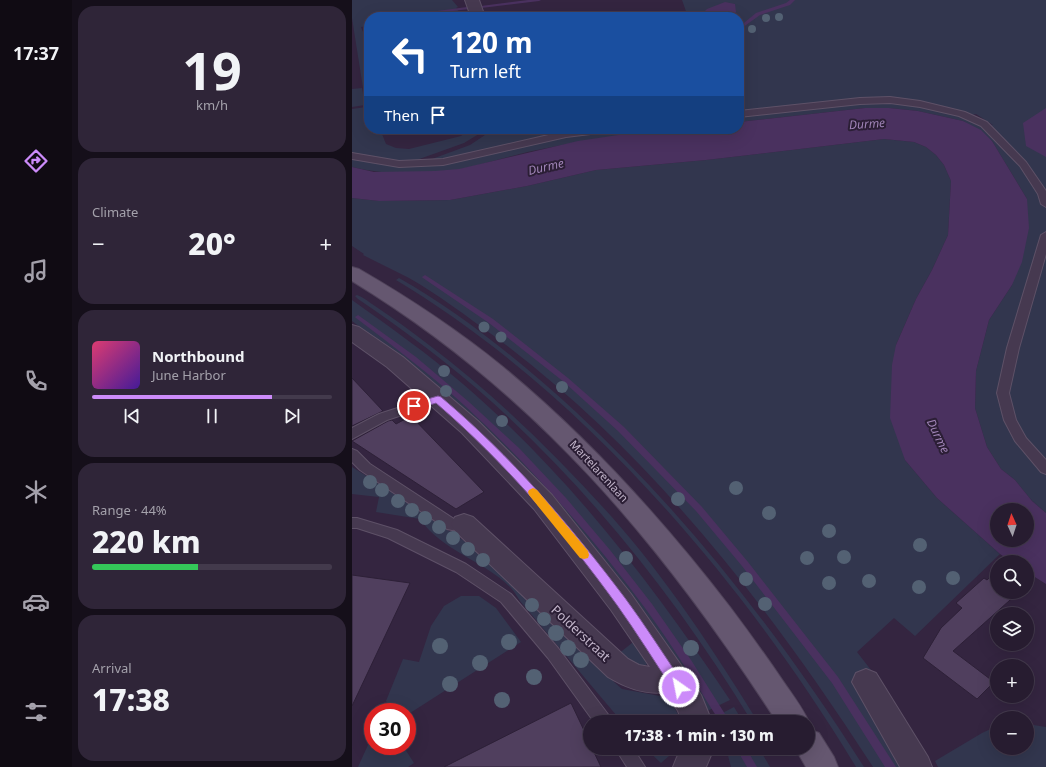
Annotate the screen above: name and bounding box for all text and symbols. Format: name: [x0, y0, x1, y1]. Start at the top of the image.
text: 120 m: [450, 23, 533, 61]
icon: left: [384, 28, 436, 80]
text: 19: [182, 34, 242, 105]
text: 17:37: [13, 41, 59, 65]
text: Turn left: [450, 59, 521, 83]
text: km/h: [196, 96, 228, 114]
icon: arrive: [427, 104, 449, 126]
text: Then: [384, 105, 419, 125]
water label: Durme: [848, 114, 886, 133]
icon: directions: [22, 147, 50, 175]
water label: Durme: [526, 154, 565, 179]
text: Climate: [92, 203, 138, 221]
text: 20°: [188, 223, 236, 264]
text: −: [92, 228, 105, 258]
text: +: [319, 228, 332, 258]
icon: music: [22, 257, 50, 285]
text: Northbound: [152, 346, 244, 366]
text: June Harbor: [152, 366, 226, 384]
icon: phone: [22, 367, 50, 395]
pin: [397, 389, 431, 423]
icon: arrive: [403, 395, 425, 417]
icon: previous: [121, 405, 143, 427]
icon: pause: [201, 405, 223, 427]
icon: next: [281, 405, 303, 427]
water label: Durme: [923, 416, 954, 456]
street label: Martelarenlaan: [567, 437, 632, 505]
icon: climate: [22, 478, 50, 506]
text: Range · 44%: [92, 501, 167, 519]
north arrow: [990, 503, 1034, 547]
map controls: [990, 503, 1034, 755]
text: 220 km: [92, 521, 201, 562]
button: search: [990, 555, 1034, 599]
icon: car: [22, 588, 50, 616]
street label: Polderstraat: [547, 601, 615, 665]
button: layers: [990, 607, 1034, 651]
text: Arrival: [92, 659, 132, 677]
button: +: [990, 659, 1034, 703]
position arrow: [658, 666, 700, 708]
text: 17:38: [92, 679, 170, 720]
icon: filters: [22, 698, 50, 726]
speed limit sign: 30: [364, 703, 416, 755]
button: −: [990, 711, 1034, 755]
text: 17:38 · 1 min · 130 m: [624, 725, 774, 745]

